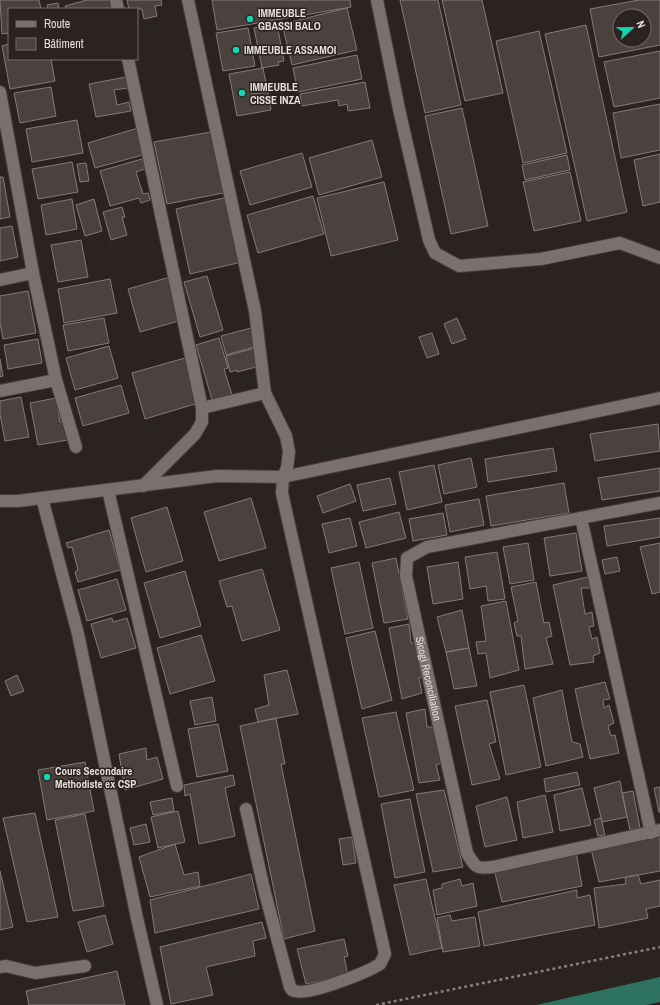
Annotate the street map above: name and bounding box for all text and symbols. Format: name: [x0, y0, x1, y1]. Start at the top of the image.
place label: IMMEUBLE GBASSI BALO: [258, 6, 321, 33]
legend: [8, 8, 138, 60]
north arrow: [612, 8, 652, 48]
marker: IMMEUBLE GBASSI BALO: [245, 14, 255, 24]
text: Route: [44, 16, 70, 32]
text: N: [634, 19, 649, 30]
text: Bâtiment: [44, 36, 84, 52]
place label: IMMEUBLE ASSAMOI: [244, 43, 336, 57]
marker: IMMEUBLE ASSAMOI: [231, 45, 241, 55]
place label: IMMEUBLE CISSE INZA: [250, 80, 301, 107]
marker: IMMEUBLE CISSE INZA: [237, 88, 247, 98]
street label: Sicogi Reconciliation: [413, 635, 445, 722]
place label: Cours Secondaire Methodiste ex CSP: [55, 764, 136, 791]
marker: Cours Secondaire Methodiste ex CSP: [42, 772, 52, 782]

